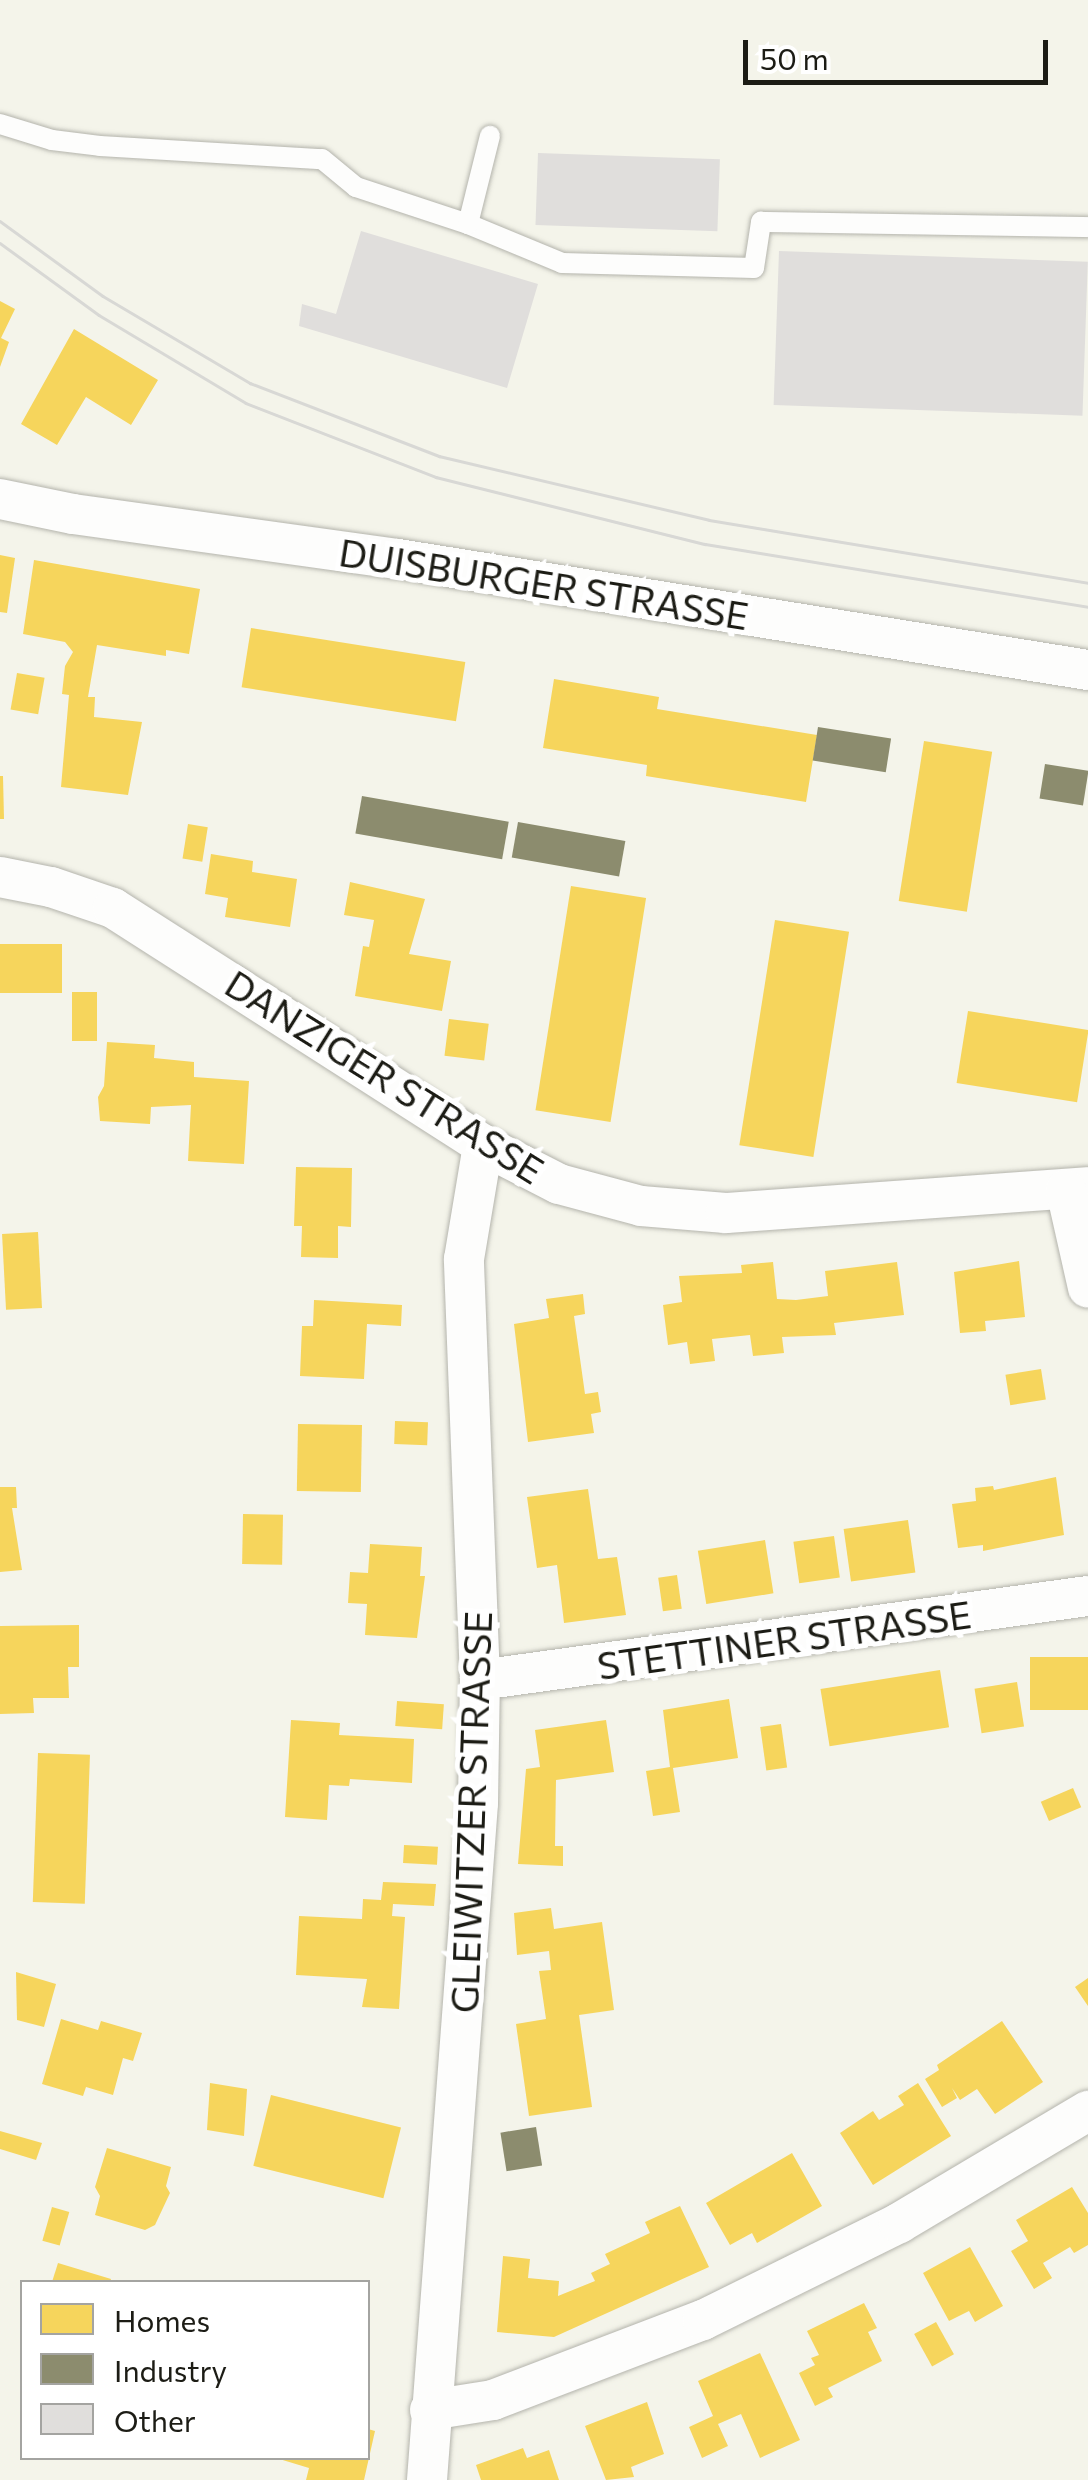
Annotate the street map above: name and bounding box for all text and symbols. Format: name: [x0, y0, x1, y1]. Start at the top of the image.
scale bar: [748, 20, 1053, 82]
text: 50 m: [760, 39, 829, 76]
street label: DUISBURGER STRASSE: [336, 528, 752, 638]
street label: DANZIGER STRASSE: [218, 960, 552, 1192]
street label: STETTINER STRASSE: [594, 1590, 974, 1688]
street label: GLEIWITZER STRASSE: [440, 1610, 500, 2014]
legend: [20, 2280, 370, 2460]
text: Homes: [114, 2301, 210, 2338]
text: Industry: [114, 2351, 227, 2388]
text: Other: [114, 2401, 196, 2438]

